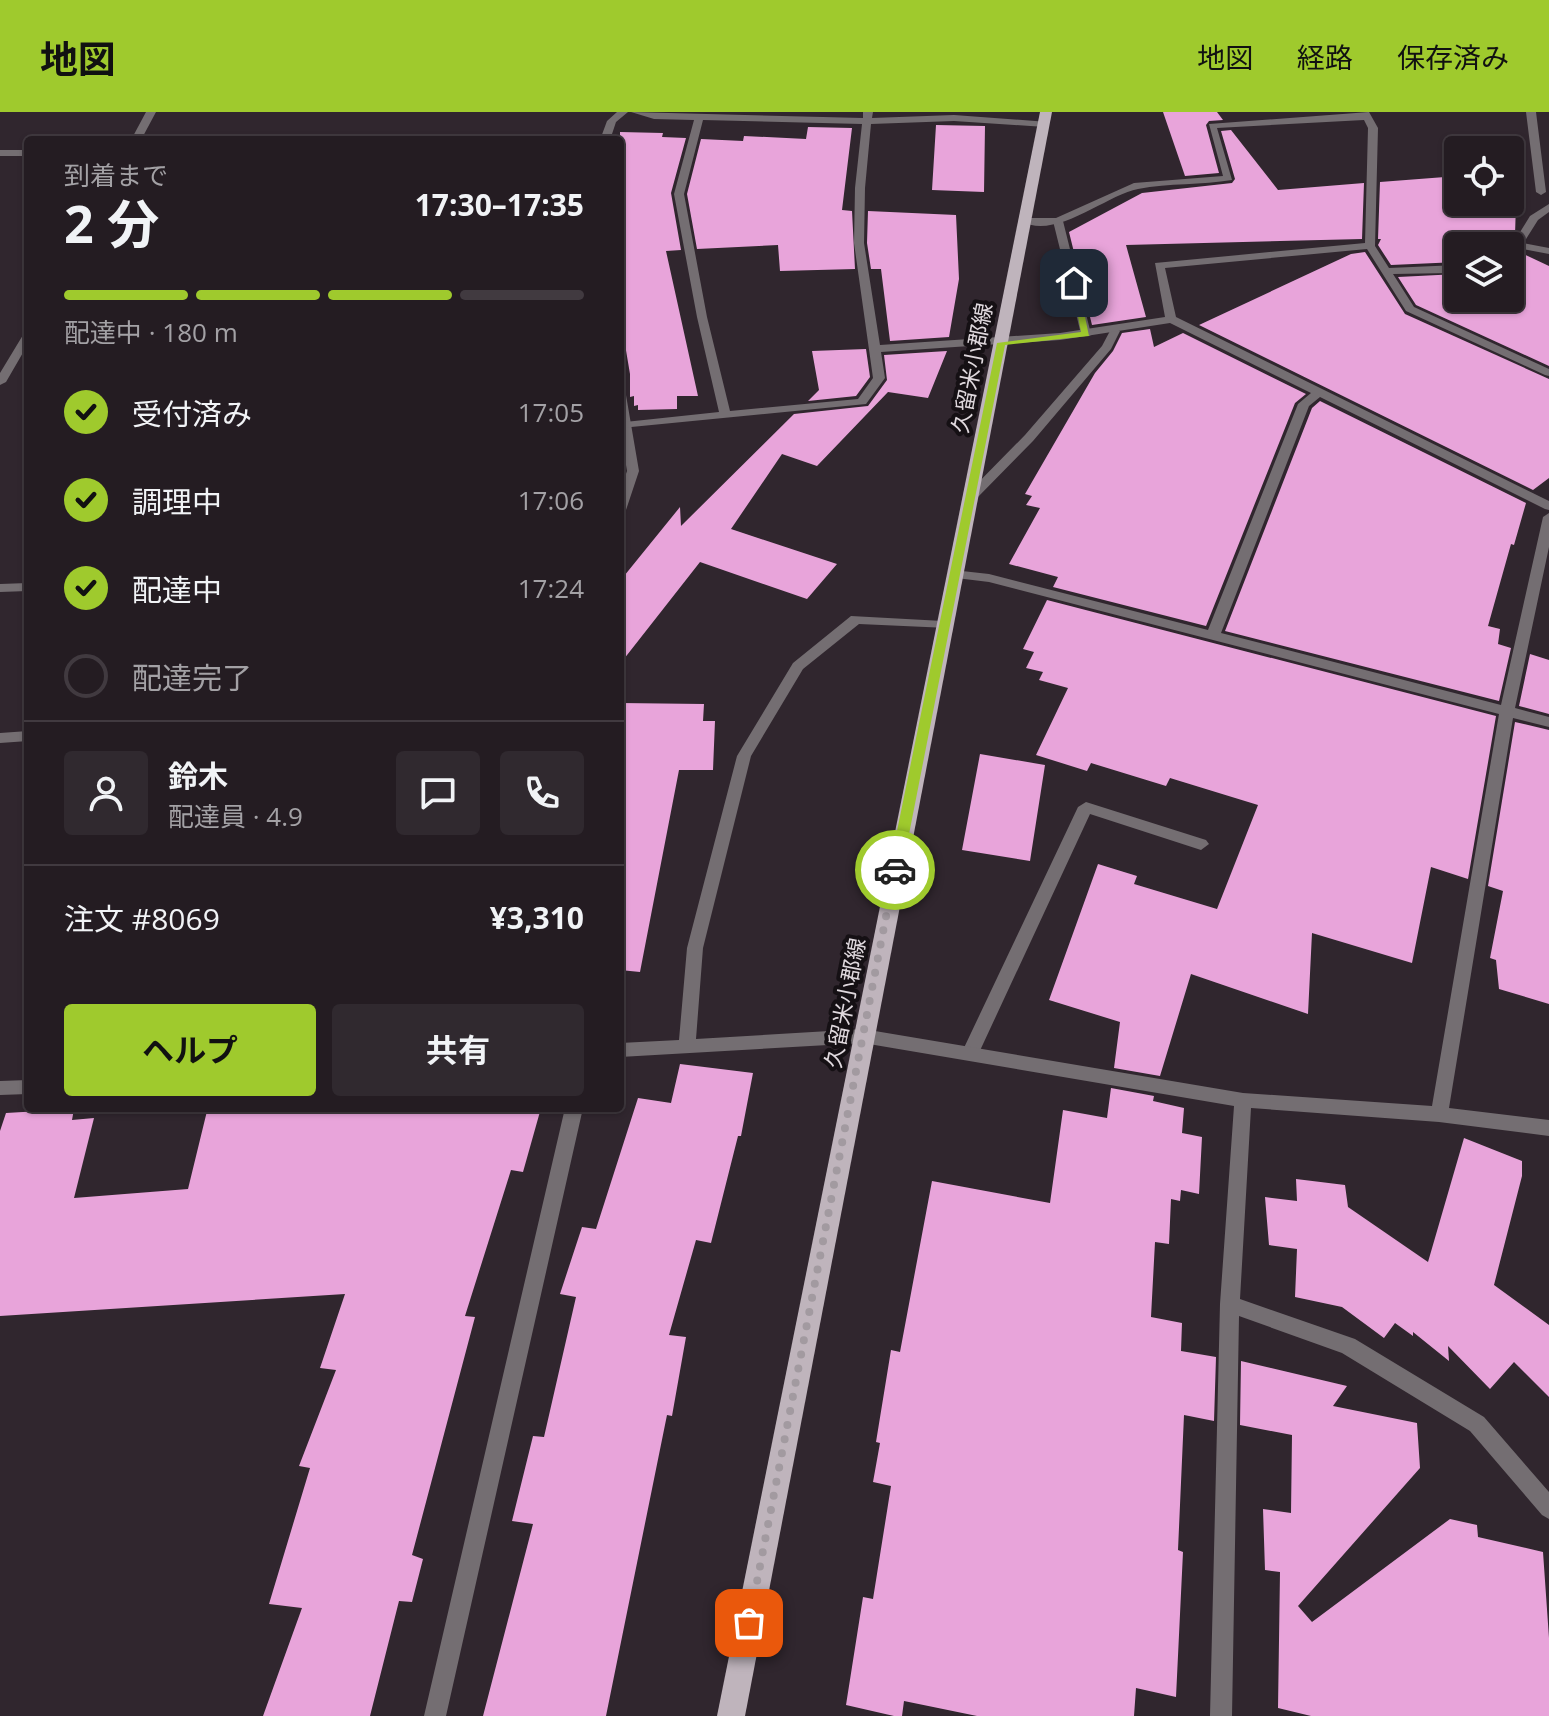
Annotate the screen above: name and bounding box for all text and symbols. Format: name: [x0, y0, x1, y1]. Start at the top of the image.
text: 地図: [40, 32, 116, 84]
text: 地図: [1197, 38, 1253, 76]
text: 経路: [1297, 38, 1353, 76]
text: 保存済み: [1397, 38, 1509, 76]
map controls: [1444, 136, 1524, 312]
button: locate: [1444, 136, 1524, 216]
text: 到着まで: [64, 157, 168, 193]
text: 17:30–17:35: [415, 184, 584, 225]
text: 2 分: [64, 187, 159, 258]
button: layers: [1444, 232, 1524, 312]
pin: [1040, 249, 1108, 317]
icon: home: [1052, 261, 1096, 305]
street label: 久留米小郡線: [944, 300, 998, 435]
text: 配達中 · 180 m: [64, 314, 238, 350]
icon: check: [64, 390, 108, 434]
text: 受付済み: [132, 393, 252, 434]
text: 17:05: [518, 394, 584, 430]
icon: check: [64, 478, 108, 522]
text: 調理中: [132, 481, 222, 522]
text: 17:06: [518, 482, 584, 518]
icon: check: [64, 566, 108, 610]
text: 配達中: [132, 569, 222, 610]
text: 17:24: [518, 570, 584, 606]
text: 配達完了: [132, 657, 252, 698]
button: person: [64, 751, 148, 835]
button: chat: [396, 751, 480, 835]
button: phone: [500, 751, 584, 835]
text: 鈴木: [168, 755, 228, 796]
text: 配達員 · 4.9: [168, 798, 303, 834]
courier: [855, 830, 935, 910]
icon: car: [873, 848, 917, 892]
text: ¥3,310: [490, 897, 584, 938]
text: 注文 #8069: [64, 898, 220, 939]
street label: 久留米小郡線: [817, 935, 871, 1070]
button: ヘルプ: [64, 1004, 316, 1096]
button: 共有: [332, 1004, 584, 1096]
pin: [715, 1589, 783, 1657]
icon: bag: [727, 1601, 771, 1645]

